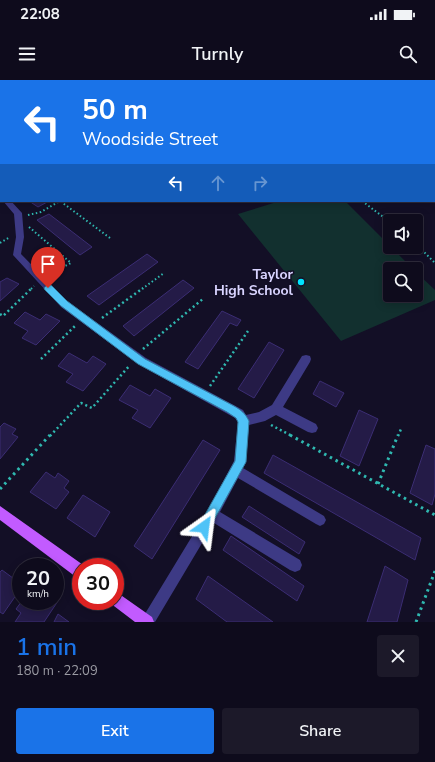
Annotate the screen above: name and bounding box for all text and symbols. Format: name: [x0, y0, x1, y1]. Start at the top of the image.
text: 22:08: [20, 4, 60, 24]
text: Turnly: [192, 42, 243, 66]
icon: menu: [16, 43, 38, 65]
icon: search: [397, 43, 419, 65]
text: 50 m: [82, 91, 148, 129]
icon: left: [16, 96, 68, 148]
text: Woodside Street: [82, 127, 218, 151]
icon: left: [165, 172, 187, 194]
icon: ahead: [207, 172, 229, 194]
icon: right: [249, 172, 271, 194]
map controls: [383, 214, 423, 302]
button: sound: [383, 214, 423, 254]
pin: [31, 247, 65, 288]
icon: arrive: [37, 253, 59, 275]
button: search: [383, 262, 423, 302]
place label: Taylor High School: [214, 265, 294, 300]
marker: Taylor High School: [296, 277, 306, 287]
position arrow: [183, 506, 225, 548]
speed limit sign: 30: [72, 558, 124, 610]
text: 20: [26, 565, 50, 592]
text: km/h: [27, 587, 49, 601]
text: 1 min: [16, 631, 77, 663]
button: close: [377, 635, 419, 677]
text: 180 m · 22:09: [16, 662, 98, 680]
button: Exit: [16, 708, 214, 754]
button: Share: [222, 708, 419, 754]

